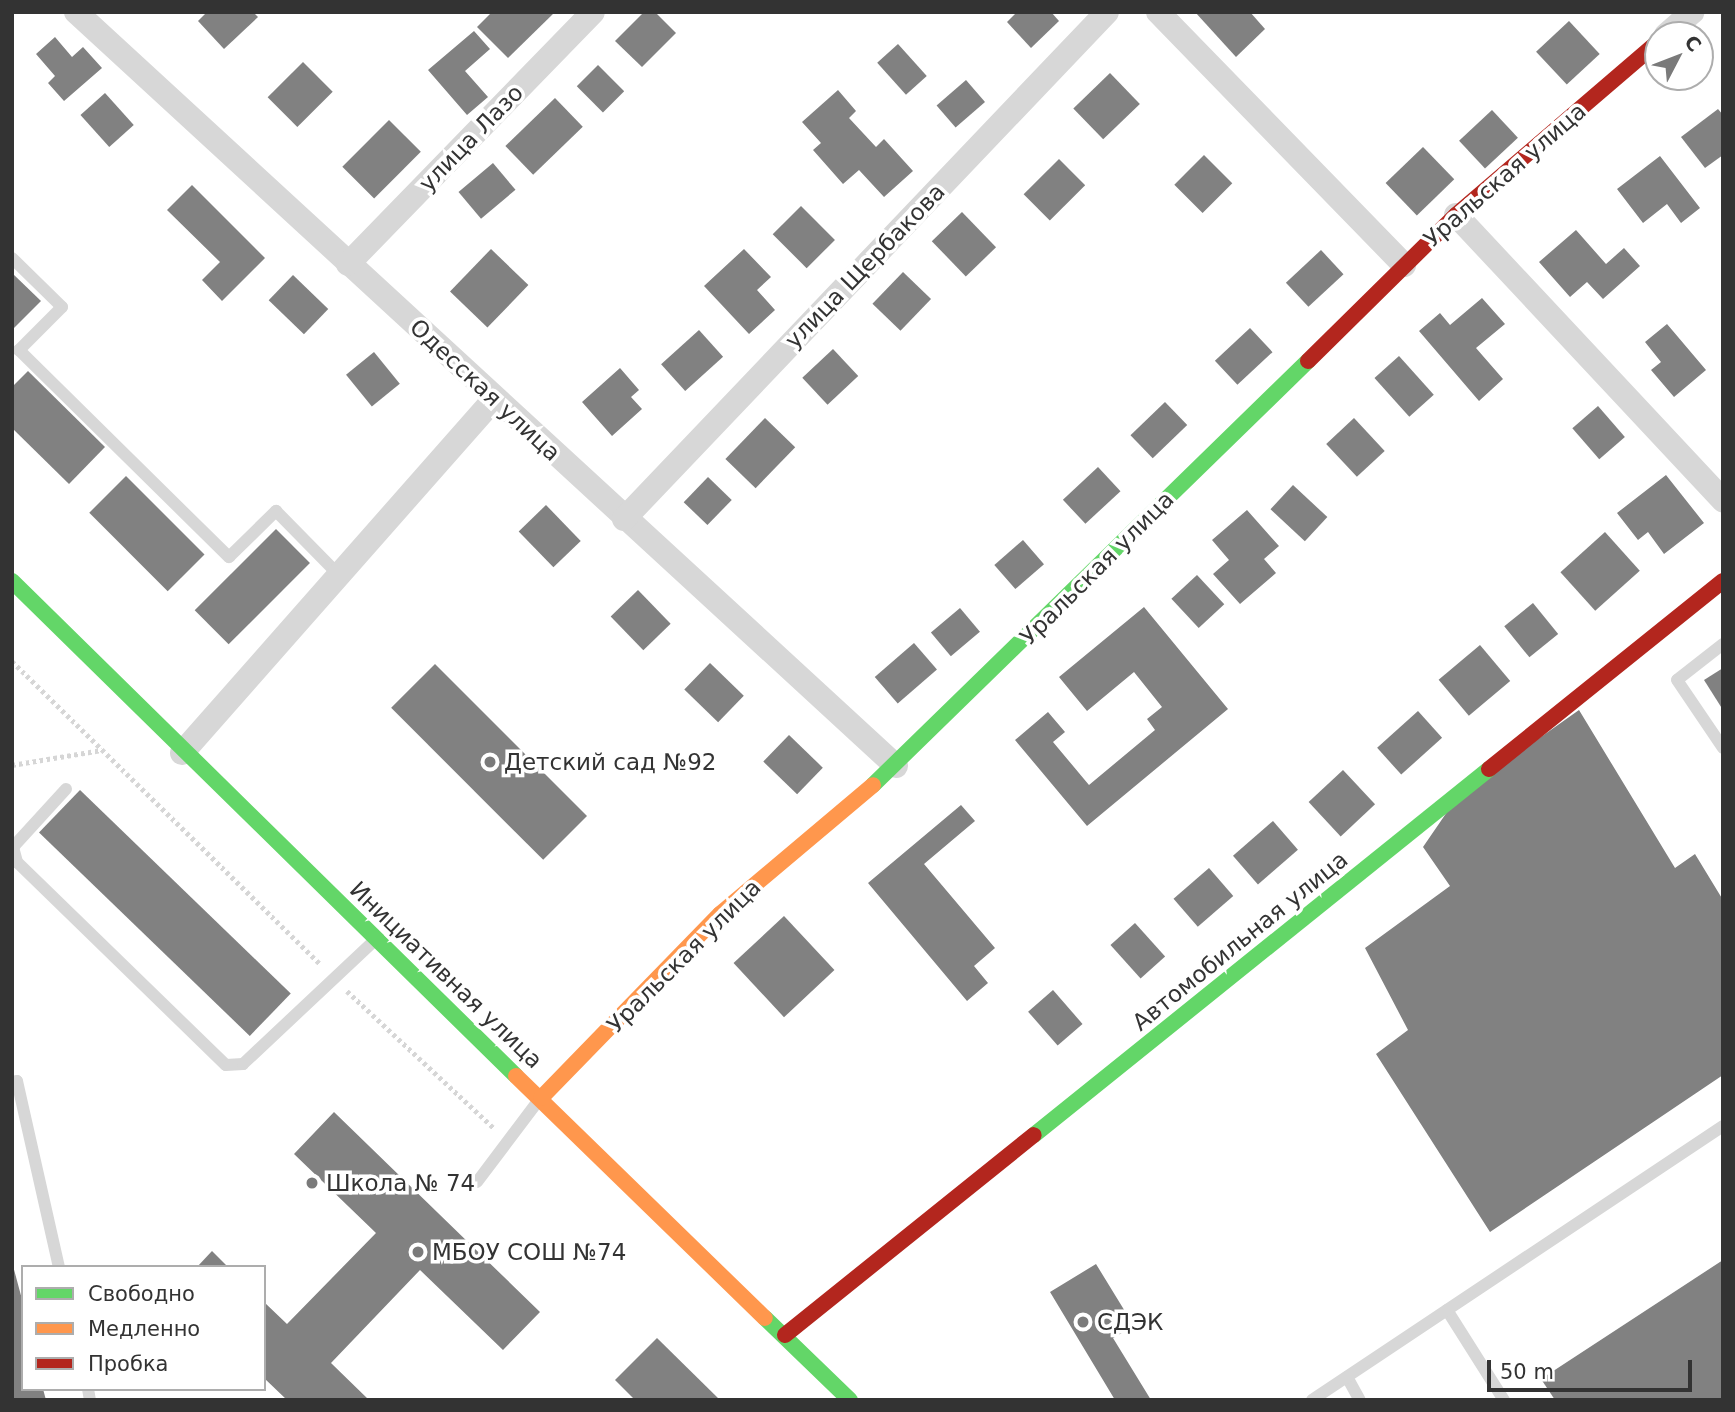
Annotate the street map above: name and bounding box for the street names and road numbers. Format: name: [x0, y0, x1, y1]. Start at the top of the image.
street label: улица Лазо: [413, 79, 529, 197]
street label: Уральская улица: [1418, 97, 1592, 253]
street label: улица Щербакова: [779, 178, 951, 354]
street label: Одесская улица: [404, 313, 566, 467]
street label: Уральская улица: [1014, 485, 1180, 651]
street label: Автомобильная улица: [1127, 846, 1353, 1036]
street label: Уральская улица: [601, 873, 767, 1039]
street label: Инициативная улица: [344, 876, 548, 1074]

